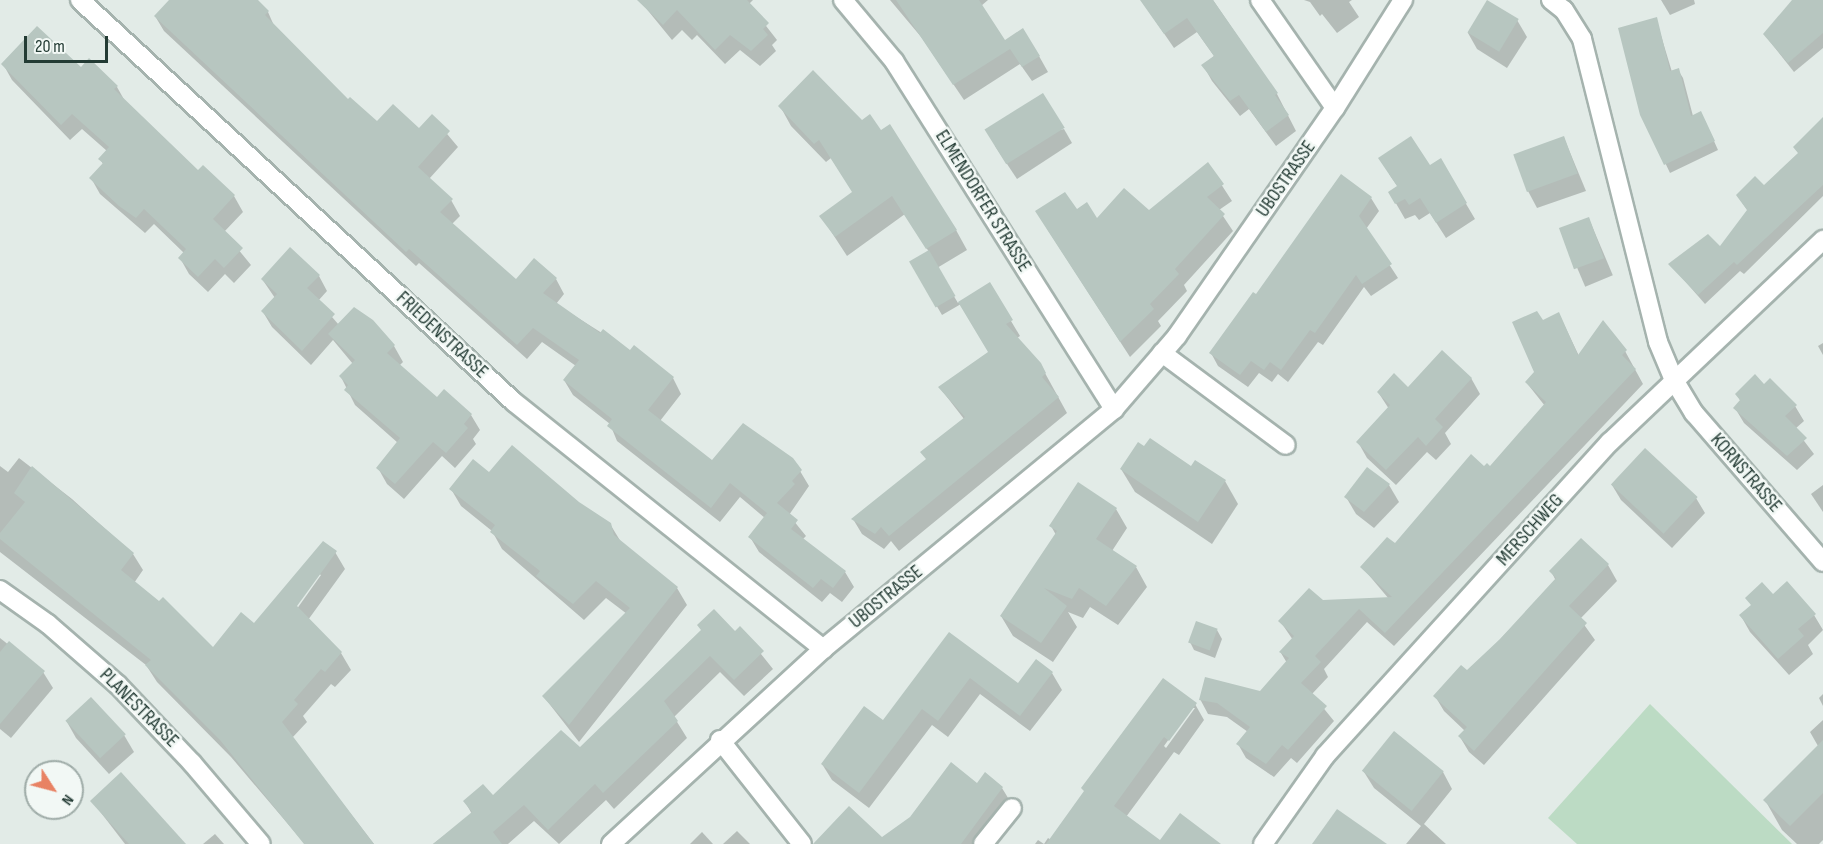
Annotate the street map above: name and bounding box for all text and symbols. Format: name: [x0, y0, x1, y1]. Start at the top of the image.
scale bar: [27, 24, 111, 62]
text: 20 m: [35, 36, 65, 57]
street label: ELMENDORFER STRASSE: [930, 126, 1036, 276]
street label: UBOSTRASSE: [1251, 136, 1321, 222]
street label: FRIEDENSTRASSE: [391, 286, 493, 384]
street label: KORNSTRASSE: [1705, 428, 1787, 518]
street label: MERSCHWEG: [1491, 489, 1569, 571]
street label: UBOSTRASSE: [844, 560, 928, 634]
street label: PLANESTRASSE: [94, 663, 184, 753]
north arrow: [24, 760, 84, 820]
text: N: [57, 791, 78, 809]

